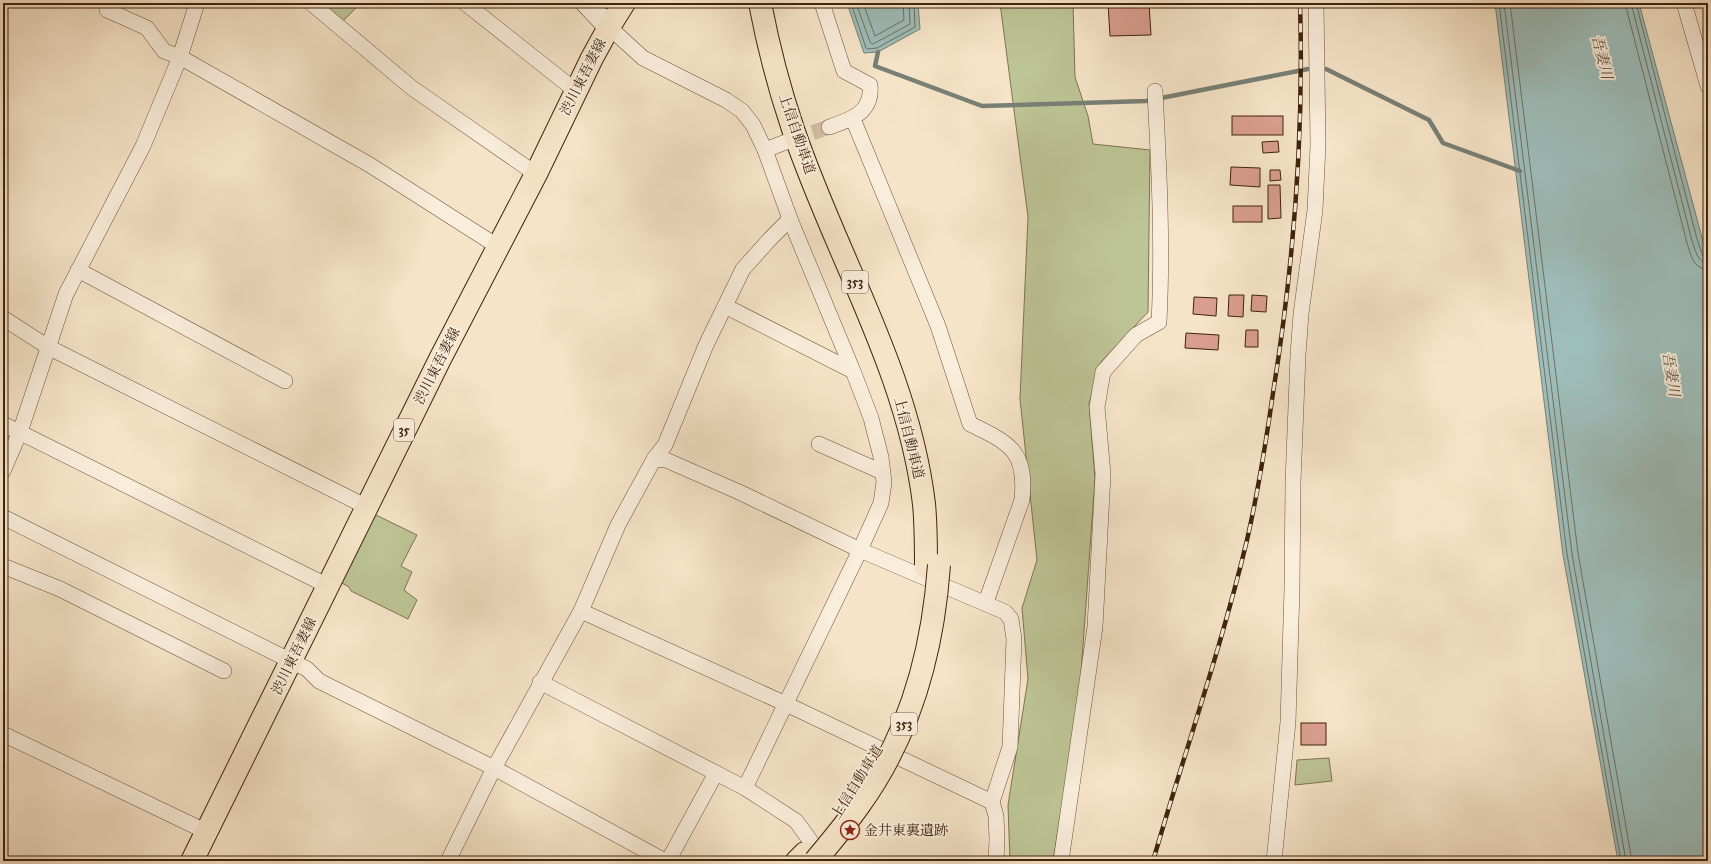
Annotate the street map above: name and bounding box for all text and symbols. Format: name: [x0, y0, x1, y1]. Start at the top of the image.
water label: 吾妻川: [1588, 33, 1617, 83]
street label: 渋川東吾妻線: [556, 36, 610, 118]
street label: 上信自動車道: [775, 92, 819, 176]
road number: 353: [842, 271, 868, 293]
street label: 渋川東吾妻線: [410, 325, 464, 407]
water label: 吾妻川: [1659, 350, 1684, 400]
street label: 上信自動車道: [891, 395, 927, 481]
road number: 35: [394, 419, 414, 441]
street label: 渋川東吾妻線: [268, 615, 320, 697]
road number: 353: [891, 713, 917, 735]
street label: 上信自動車道: [828, 742, 886, 822]
place icon: 金井東裏遺跡: [839, 819, 861, 841]
place label: 金井東裏遺跡: [864, 822, 948, 839]

